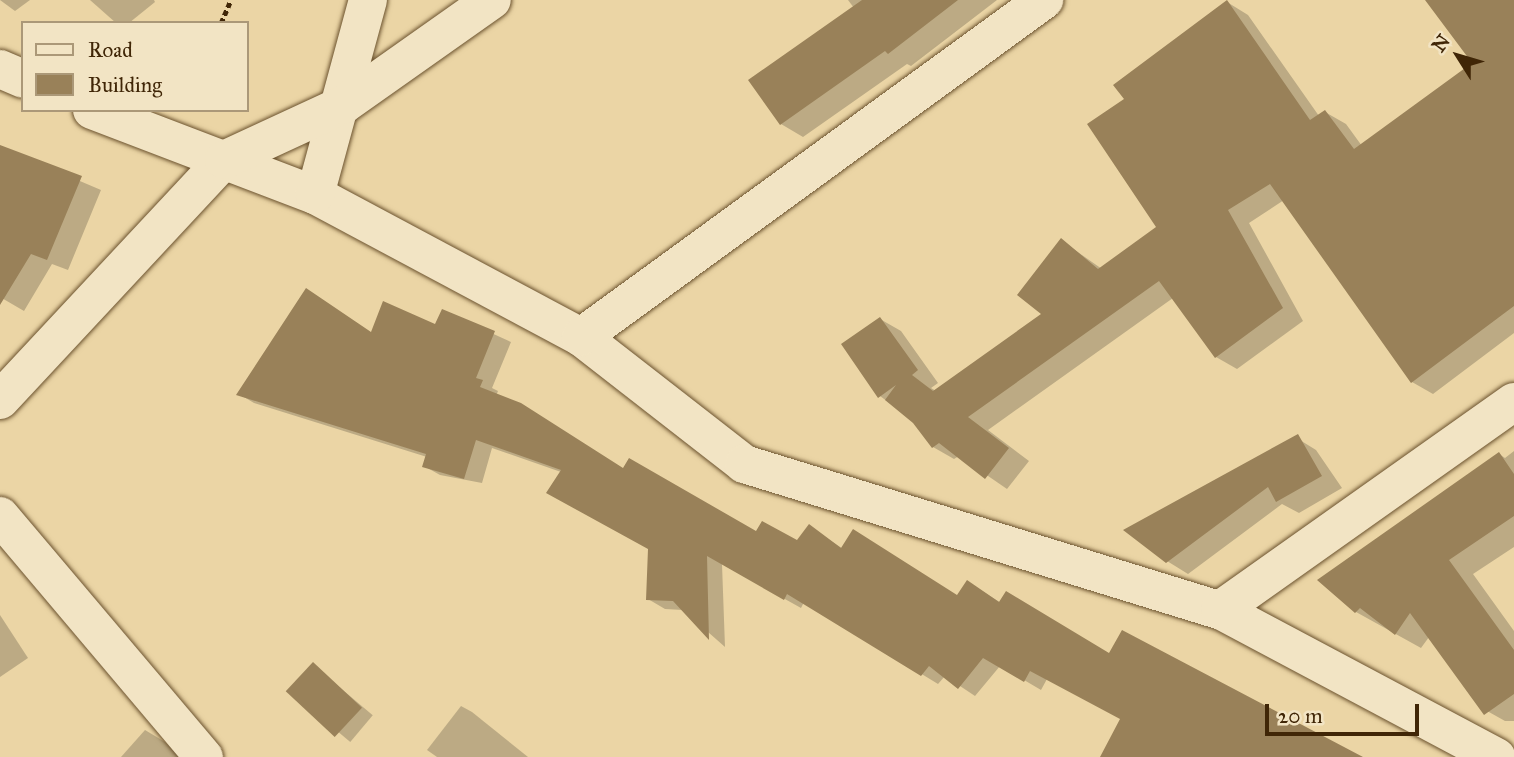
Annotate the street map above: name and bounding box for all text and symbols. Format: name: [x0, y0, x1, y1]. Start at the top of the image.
legend: [21, 21, 248, 112]
north arrow: [1423, 21, 1493, 91]
text: N: [1427, 30, 1455, 56]
text: Road: [88, 37, 133, 63]
text: Building: [88, 72, 162, 98]
scale bar: [1269, 690, 1423, 734]
text: 20 m: [1278, 703, 1323, 729]

